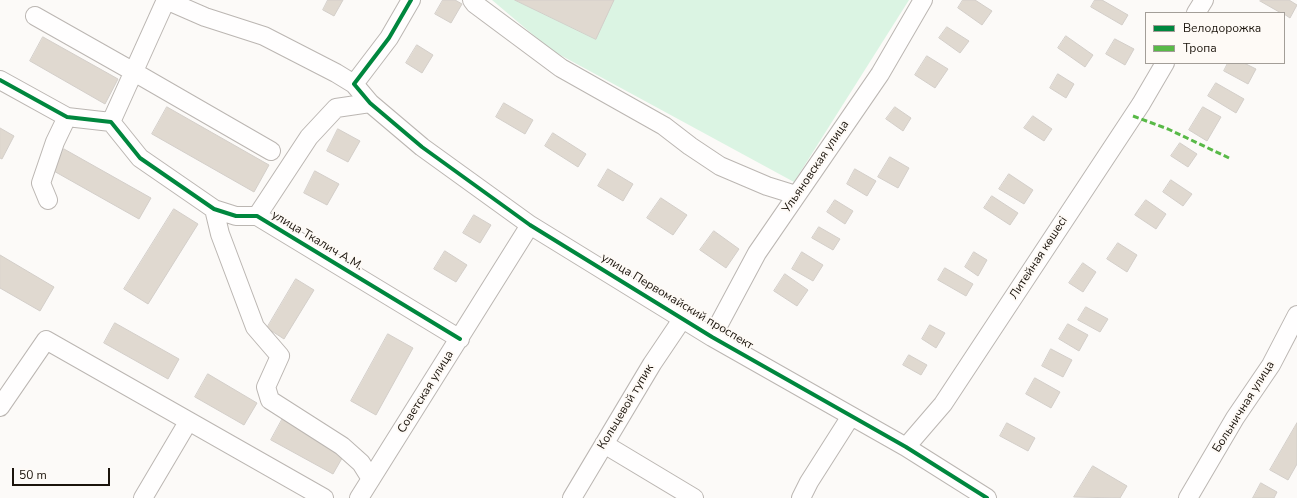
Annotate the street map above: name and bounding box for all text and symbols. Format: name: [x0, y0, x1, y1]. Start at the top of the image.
legend: [1145, 12, 1285, 64]
text: Велодорожка: [1183, 20, 1261, 36]
text: Тропа: [1183, 40, 1217, 56]
street label: Ульяновская улица: [780, 118, 852, 216]
street label: улица Ткалич А.М.: [269, 208, 365, 274]
street label: Литейная көшесі: [1007, 214, 1071, 302]
street label: улица Первомайский проспект: [598, 251, 756, 353]
street label: Советская улица: [395, 348, 457, 436]
street label: Больничная улица: [1210, 359, 1278, 455]
street label: Кольцевой тупик: [595, 362, 657, 452]
scale bar: [14, 460, 112, 486]
text: 50 m: [19, 467, 47, 483]

